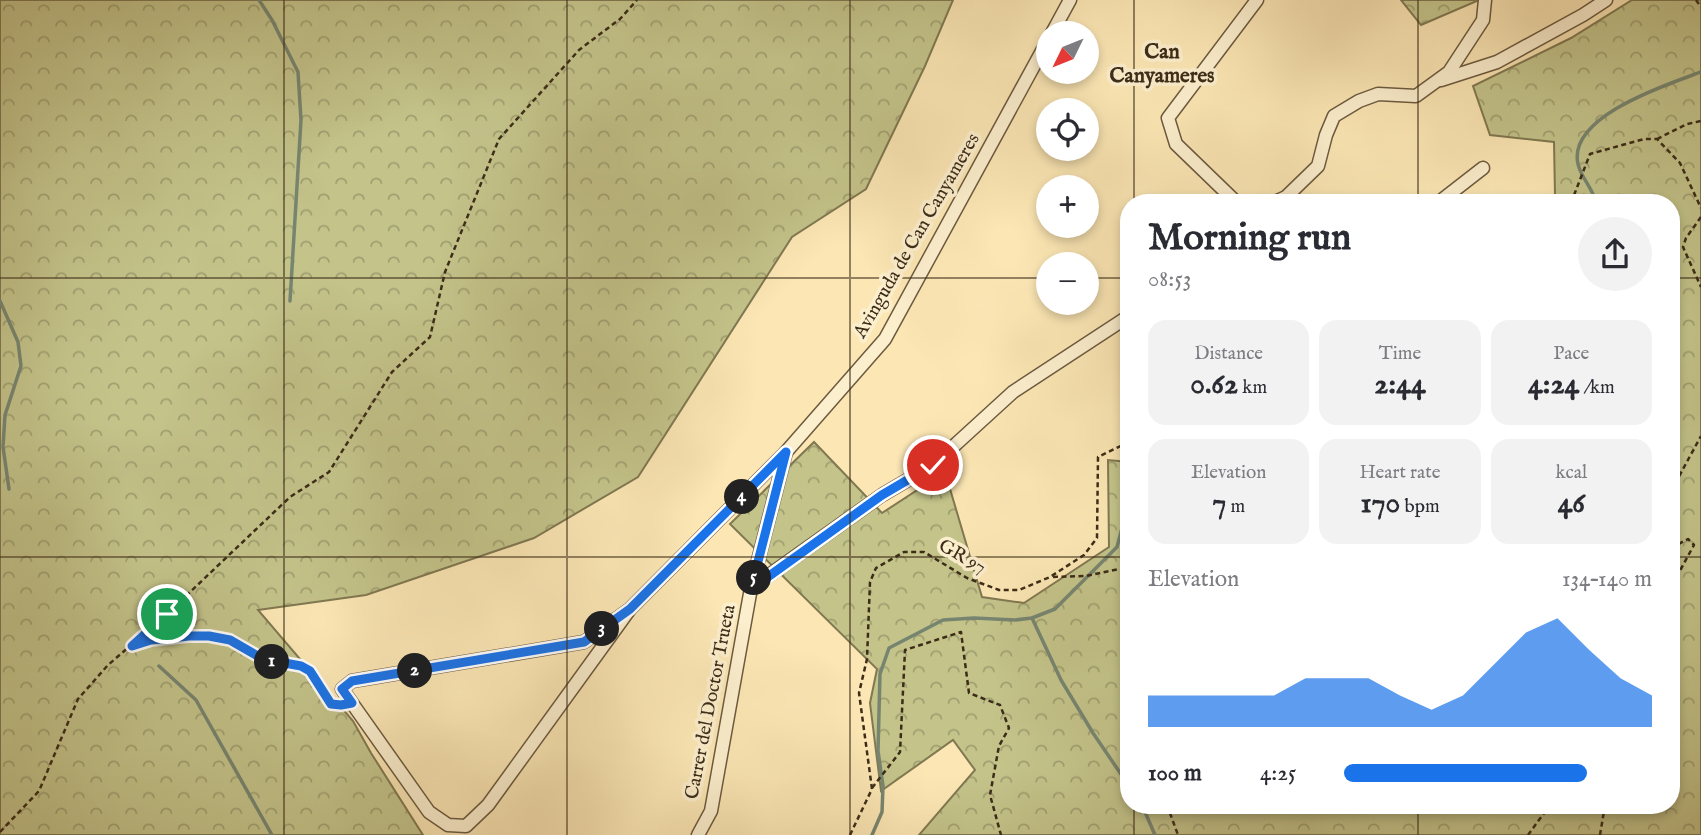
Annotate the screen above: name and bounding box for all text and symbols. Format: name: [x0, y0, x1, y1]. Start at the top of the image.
north arrow: [1036, 21, 1099, 84]
map controls: [1036, 21, 1099, 315]
district label: Can Canyameres: [1110, 39, 1214, 90]
button: locate: [1036, 98, 1099, 161]
street label: Avinguda de Can Canyameres: [848, 129, 986, 344]
button: +: [1036, 175, 1099, 238]
text: Morning run: [1148, 215, 1351, 263]
button: share: [1578, 217, 1652, 291]
button: −: [1036, 252, 1099, 315]
text: 08:53: [1148, 265, 1191, 294]
text: Distance: [1194, 342, 1263, 366]
text: Time: [1379, 342, 1421, 366]
text: Pace: [1553, 342, 1589, 366]
text: 0.62: [1190, 366, 1238, 404]
text: 2:44: [1374, 366, 1426, 404]
text: 4:24: [1528, 366, 1579, 404]
text: km: [1238, 376, 1267, 400]
text: /km: [1579, 376, 1615, 400]
pin: [903, 435, 963, 495]
icon: check: [914, 446, 952, 484]
text: Elevation: [1191, 461, 1266, 485]
text: Heart rate: [1359, 461, 1441, 485]
text: kcal: [1555, 461, 1587, 485]
pin: 4: [724, 480, 760, 514]
text: 4: [737, 484, 746, 508]
text: 7: [1212, 485, 1226, 523]
text: 170: [1360, 485, 1400, 523]
text: 46: [1558, 485, 1585, 523]
text: m: [1226, 495, 1245, 519]
text: bpm: [1400, 495, 1440, 519]
street label: GR 97: [934, 534, 990, 580]
pin: 5: [736, 560, 772, 596]
text: 5: [750, 565, 757, 589]
text: Elevation: [1148, 565, 1239, 594]
text: 134–140 m: [1562, 565, 1652, 594]
pin: [137, 584, 197, 644]
icon: arrive: [148, 595, 186, 633]
street label: Carrer del Doctor Trueta: [680, 602, 742, 801]
pin: 3: [584, 612, 620, 646]
text: 3: [598, 616, 605, 640]
pin: 1: [254, 644, 290, 680]
text: 1: [268, 649, 275, 673]
pin: 2: [398, 654, 432, 688]
text: 2: [410, 658, 419, 682]
text: 100 m: [1148, 759, 1202, 788]
text: 4:25: [1260, 759, 1296, 788]

